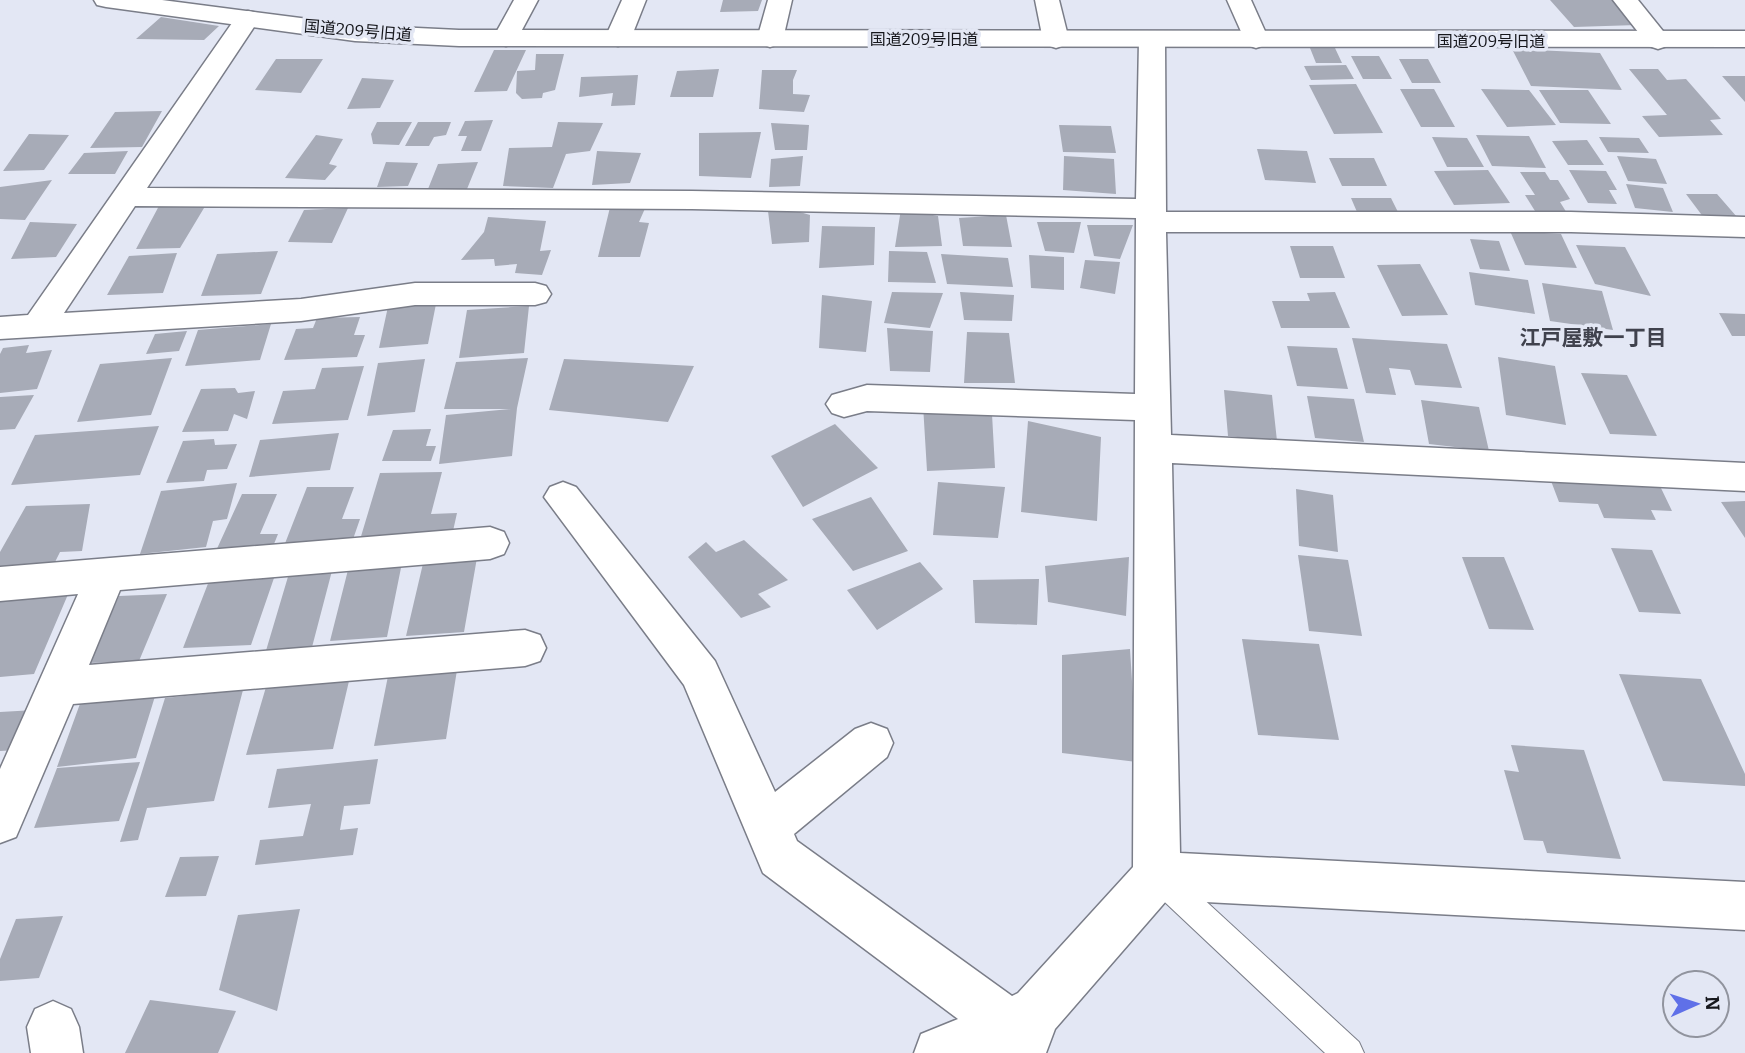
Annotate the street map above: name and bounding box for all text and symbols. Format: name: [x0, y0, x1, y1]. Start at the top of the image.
street label: 国道209号旧道: [303, 16, 413, 45]
street label: 国道209号旧道: [870, 30, 978, 49]
street label: 国道209号旧道: [1437, 32, 1545, 51]
district label: 江戸屋敷一丁目: [1520, 325, 1667, 351]
north arrow: [1661, 969, 1731, 1039]
text: N: [1701, 995, 1724, 1011]

